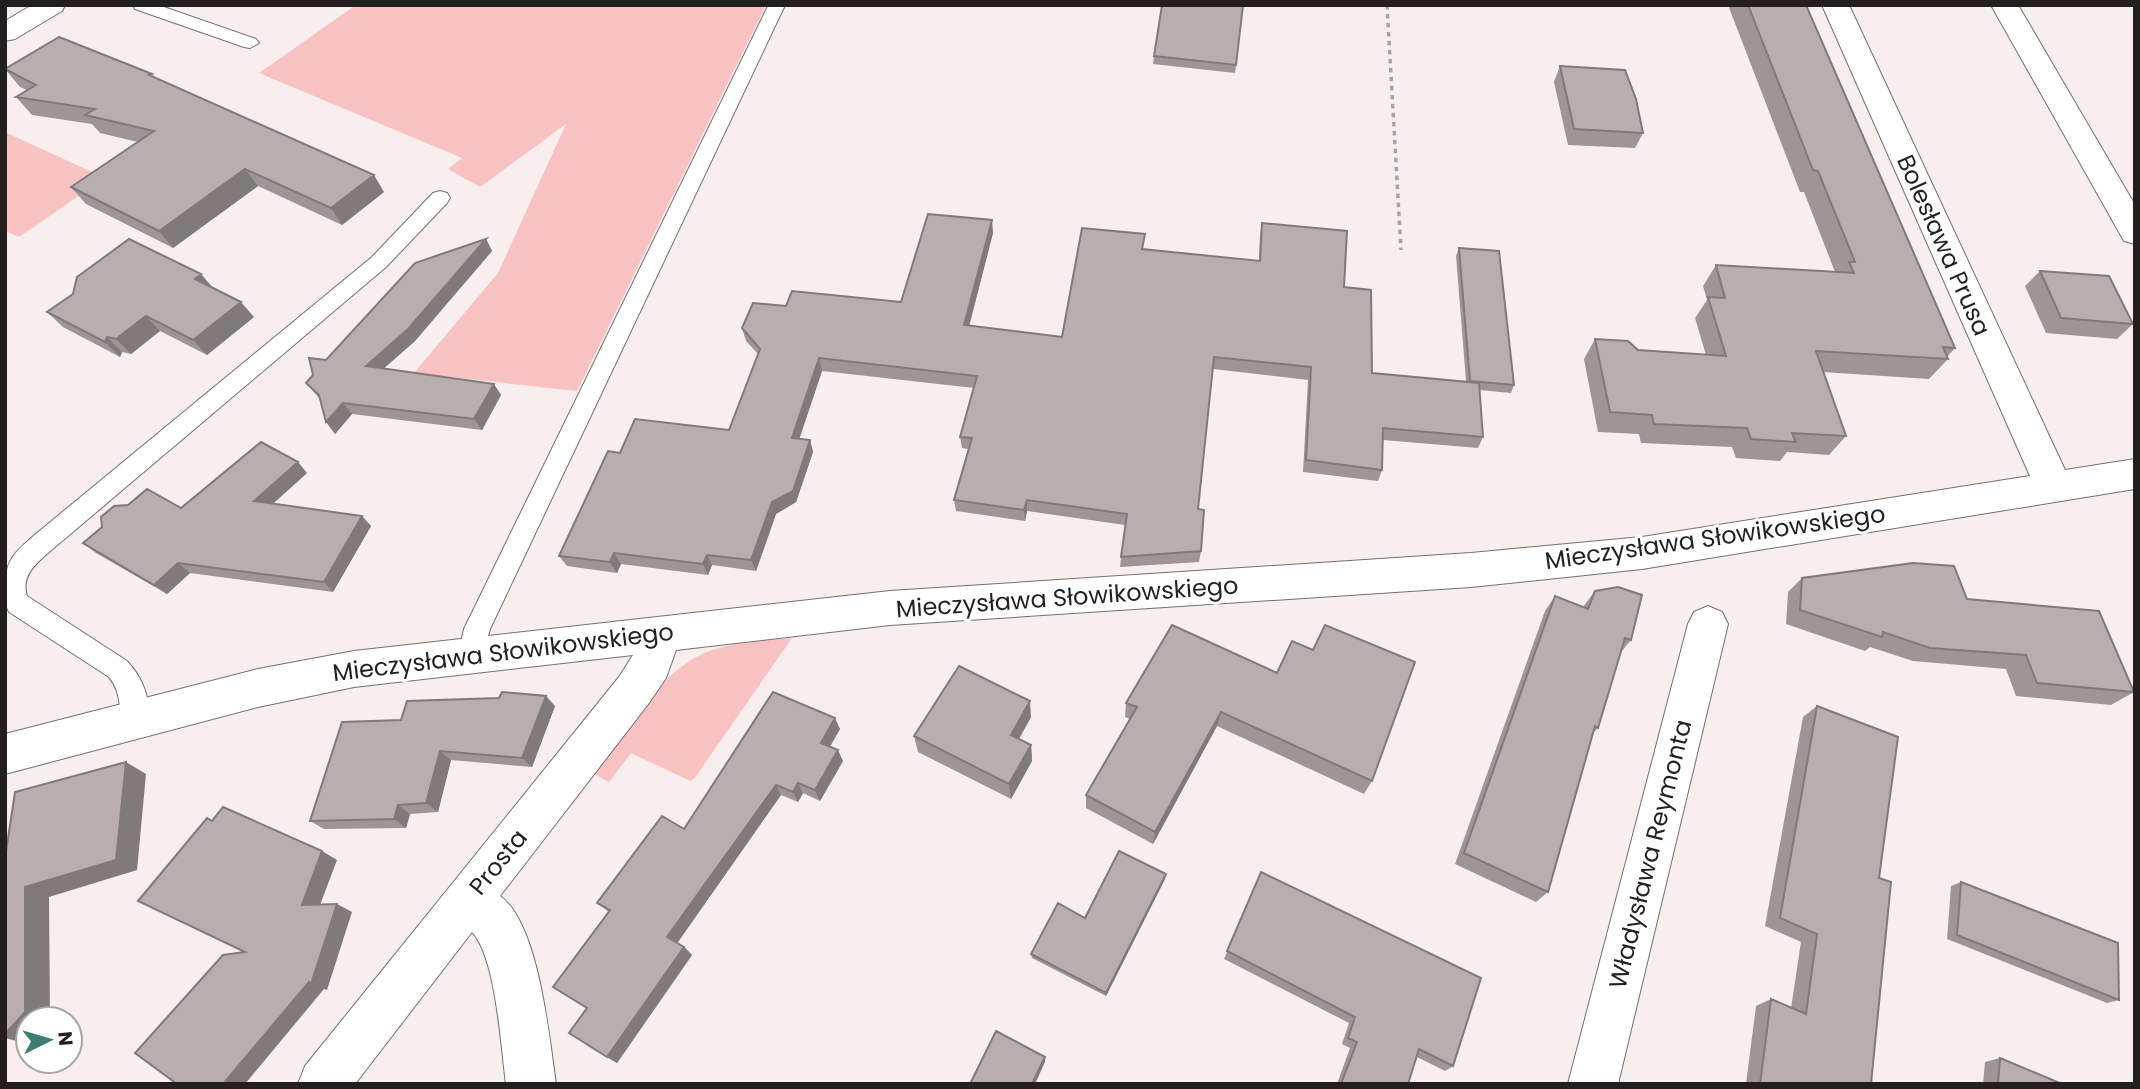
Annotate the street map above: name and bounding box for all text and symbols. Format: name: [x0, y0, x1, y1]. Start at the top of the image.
street label: Bolesława Prusa: [1889, 149, 1999, 341]
street label: Mieczysława Słowikowskiego: [1543, 497, 1887, 577]
street label: Mieczysława Słowikowskiego: [895, 569, 1239, 625]
street label: Mieczysława Słowikowskiego: [331, 615, 675, 689]
street label: Władysława Reymonta: [1601, 716, 1699, 992]
street label: Prosta: [461, 822, 535, 902]
north arrow: [14, 1005, 84, 1075]
text: N: [51, 1030, 80, 1047]

